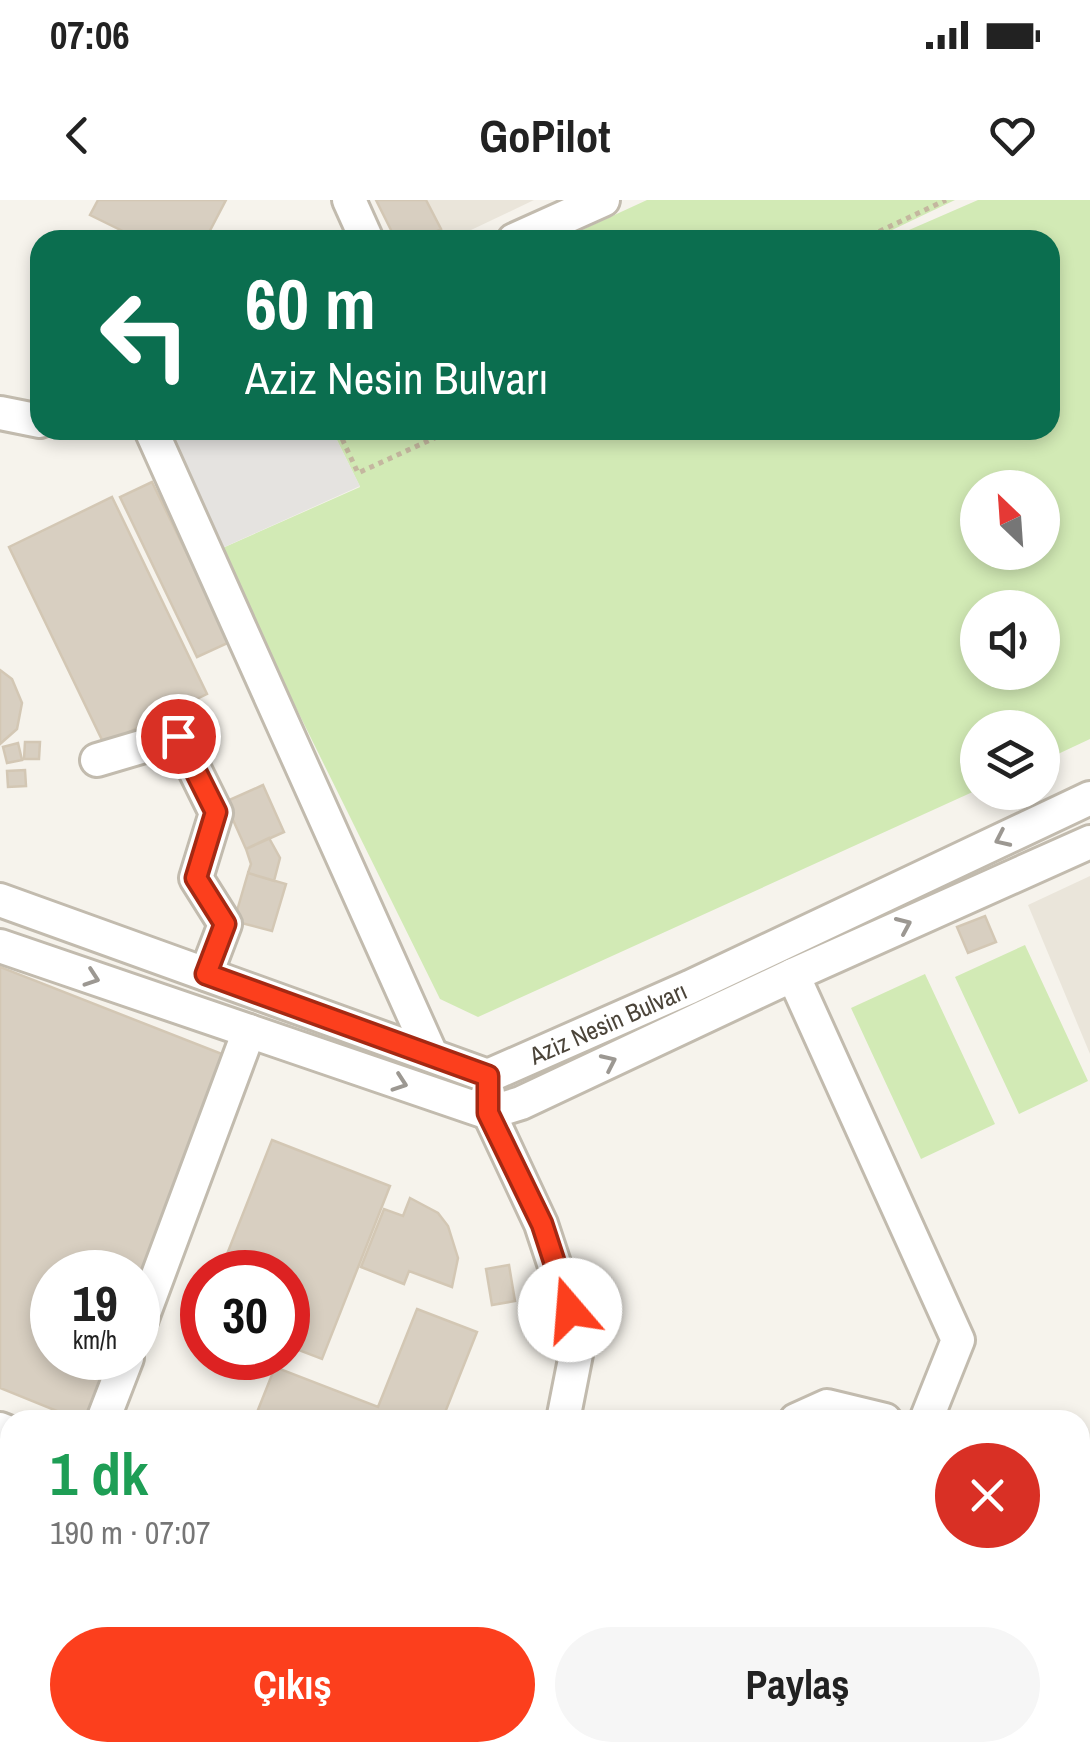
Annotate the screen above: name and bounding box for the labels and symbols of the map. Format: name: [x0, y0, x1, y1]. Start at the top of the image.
north arrow: [960, 470, 1060, 570]
pin: [136, 694, 221, 779]
one-way arrow: [994, 827, 1012, 847]
one-way arrow: [894, 918, 912, 938]
one-way arrow: [83, 966, 100, 986]
street label: Aziz Nesin Bulvarı: [523, 974, 692, 1073]
one-way arrow: [599, 1054, 617, 1074]
one-way arrow: [391, 1071, 408, 1091]
speed limit sign: 30: [180, 1250, 310, 1380]
position arrow: [518, 1258, 622, 1362]

